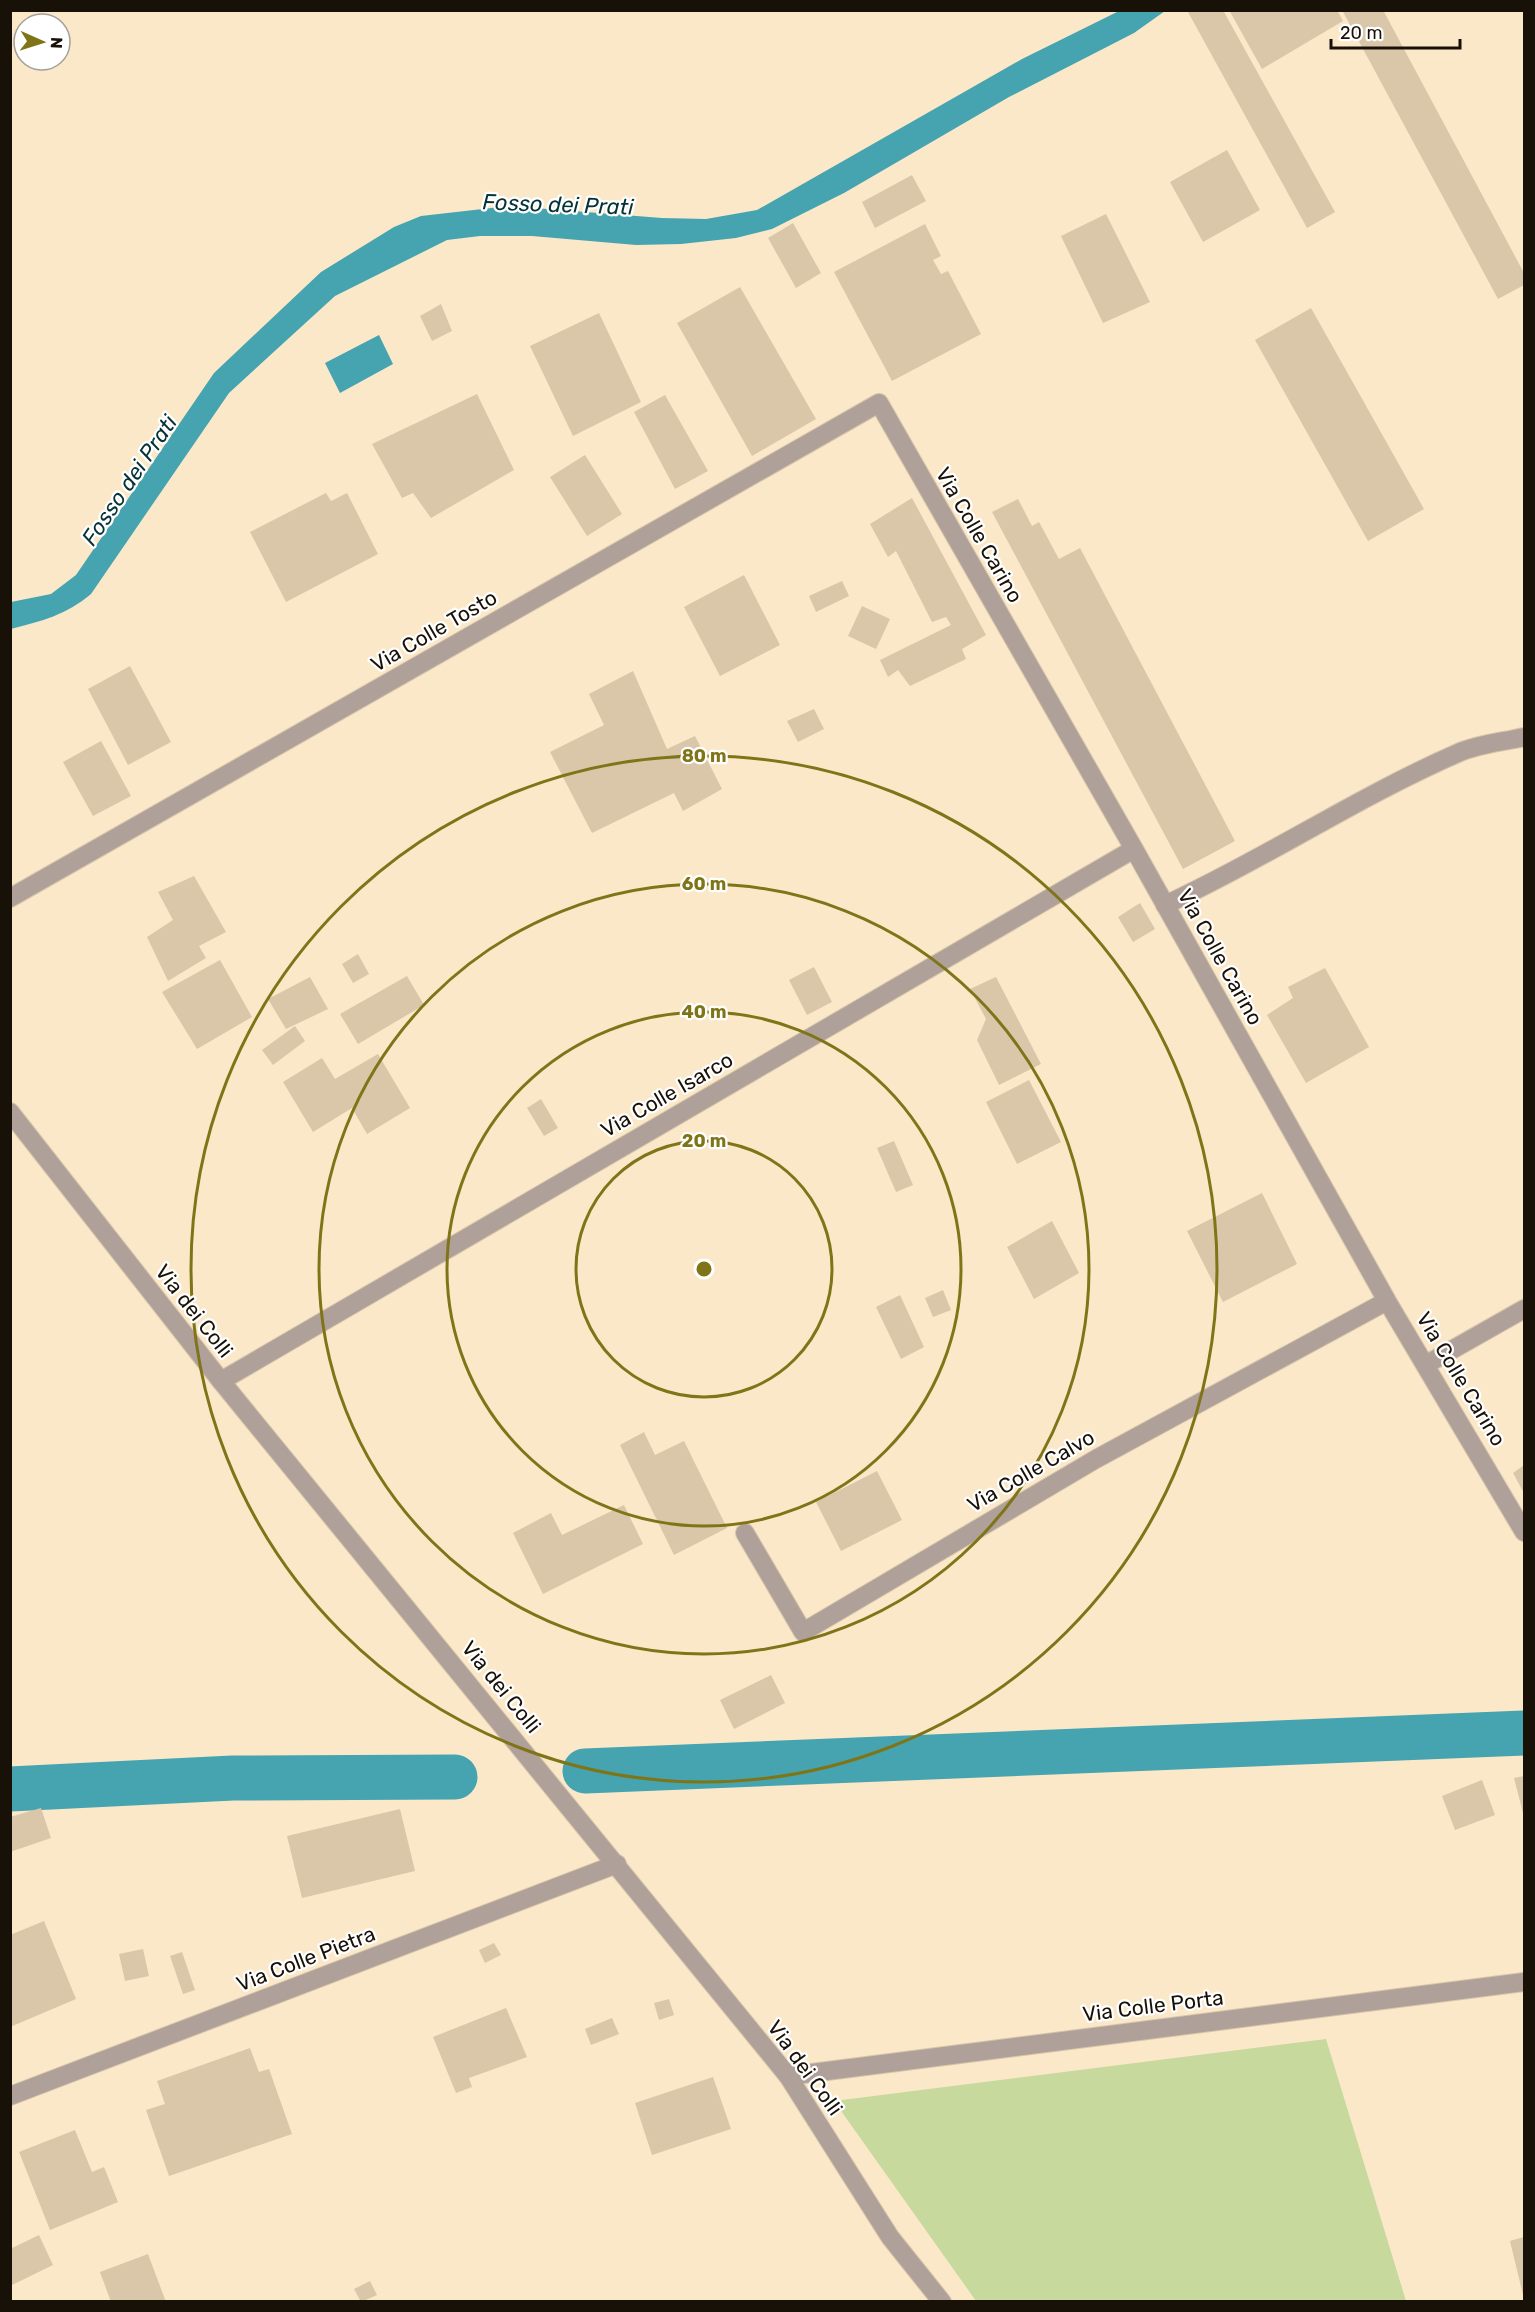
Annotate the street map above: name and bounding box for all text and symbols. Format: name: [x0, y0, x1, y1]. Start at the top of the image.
north arrow: [12, 12, 72, 72]
scale bar: [1331, 12, 1460, 50]
text: 20 m: [1340, 22, 1382, 44]
text: N: [47, 37, 66, 49]
water label: Fosso dei Prati: [482, 188, 635, 221]
water label: Fosso dei Prati: [76, 410, 183, 551]
street label: Via Colle Carino: [931, 463, 1028, 607]
street label: Via Colle Tosto: [366, 584, 501, 677]
text: 80 m: [682, 745, 726, 767]
text: 60 m: [682, 873, 726, 895]
street label: Via Colle Carino: [1173, 884, 1268, 1029]
text: 40 m: [682, 1001, 726, 1023]
street label: Via Colle Isarco: [596, 1047, 737, 1142]
text: 20 m: [682, 1130, 726, 1152]
street label: Via dei Colli: [150, 1259, 239, 1362]
centre of rings: [694, 1259, 714, 1279]
street label: Via Colle Carino: [1412, 1307, 1511, 1450]
street label: Via Colle Calvo: [963, 1424, 1099, 1517]
street label: Via dei Colli: [457, 1636, 546, 1738]
street label: Via Colle Pietra: [233, 1921, 379, 1996]
street label: Via Colle Porta: [1081, 1984, 1225, 2027]
street label: Via dei Colli: [763, 2015, 848, 2120]

